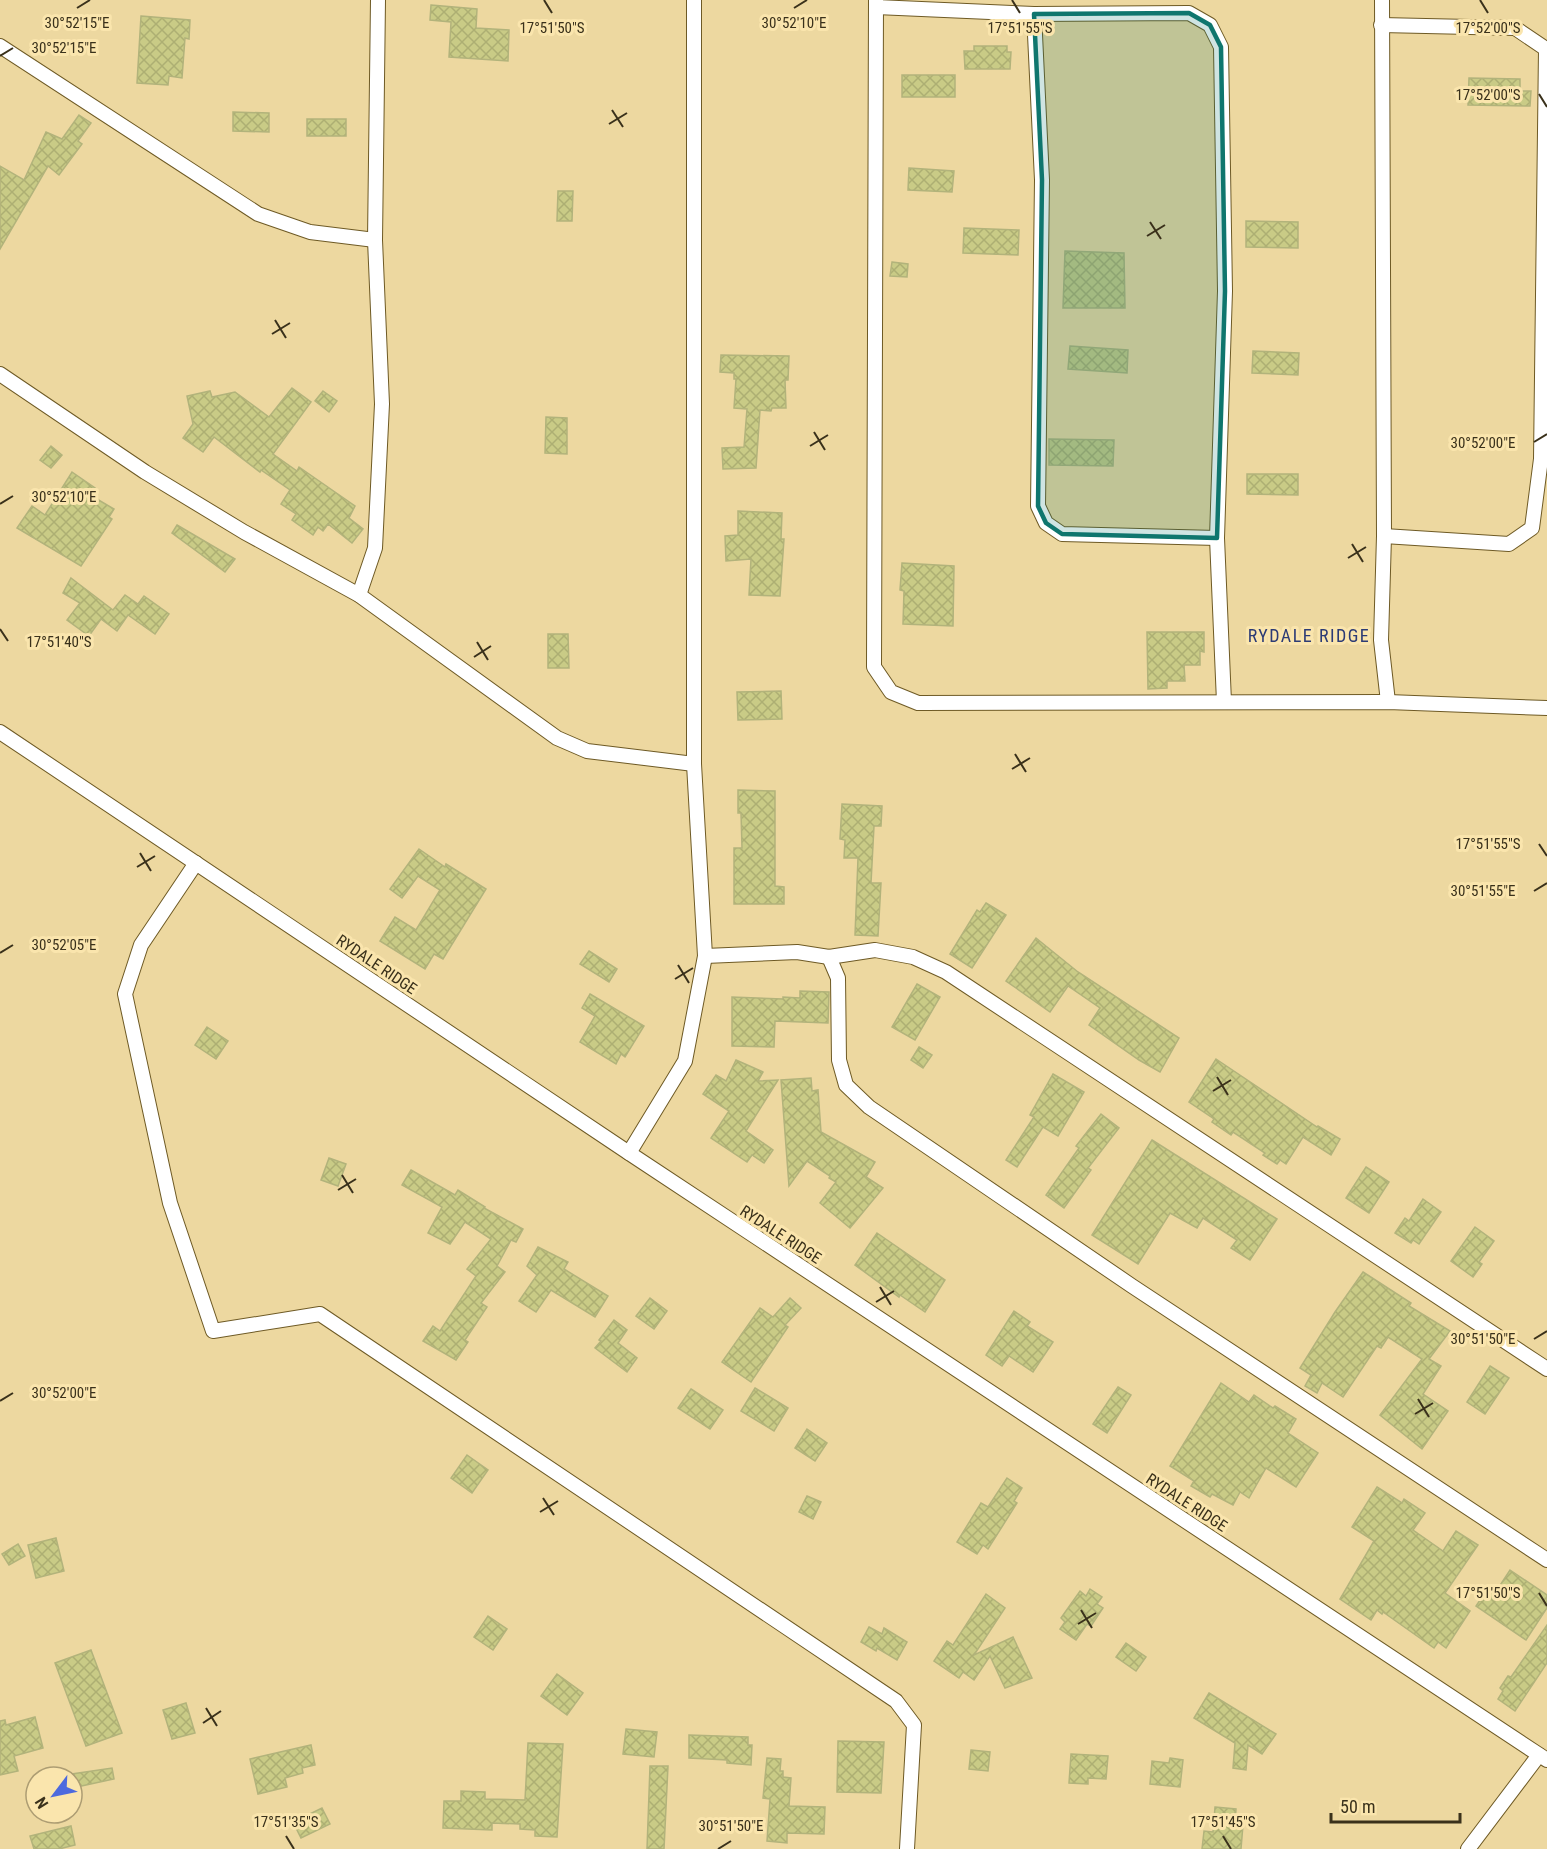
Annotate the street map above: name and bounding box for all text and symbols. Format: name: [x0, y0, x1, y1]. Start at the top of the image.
text: 30°52'15"E: [45, 14, 109, 32]
text: 30°52'10"E: [762, 14, 826, 32]
text: 17°51'50"S: [519, 19, 585, 37]
text: 17°51'55"S: [987, 19, 1053, 37]
text: 17°52'00"S: [1455, 19, 1521, 37]
text: 30°52'15"E: [32, 39, 96, 57]
text: 17°52'00"S: [1455, 86, 1521, 104]
text: 30°52'00"E: [1451, 434, 1515, 452]
text: 30°52'10"E: [32, 488, 96, 506]
district label: RYDALE RIDGE: [1248, 625, 1370, 646]
text: 17°51'40"S: [26, 633, 92, 651]
text: 17°51'55"S: [1455, 835, 1521, 853]
text: 30°51'55"E: [1451, 882, 1515, 900]
street label: RYDALE RIDGE: [333, 931, 421, 998]
text: 30°52'05"E: [32, 936, 96, 954]
street label: RYDALE RIDGE: [737, 1201, 825, 1268]
text: 30°51'50"E: [1451, 1330, 1515, 1348]
text: 30°52'00"E: [32, 1384, 96, 1402]
street label: RYDALE RIDGE: [1143, 1469, 1231, 1536]
text: 17°51'50"S: [1455, 1584, 1521, 1602]
north arrow: [24, 1765, 84, 1825]
scale bar: [1331, 1786, 1460, 1824]
text: N: [31, 1793, 52, 1812]
text: 50 m: [1340, 1796, 1375, 1817]
text: 17°51'35"S: [253, 1813, 319, 1831]
text: 17°51'45"S: [1190, 1813, 1256, 1831]
text: 30°51'50"E: [699, 1817, 763, 1835]

